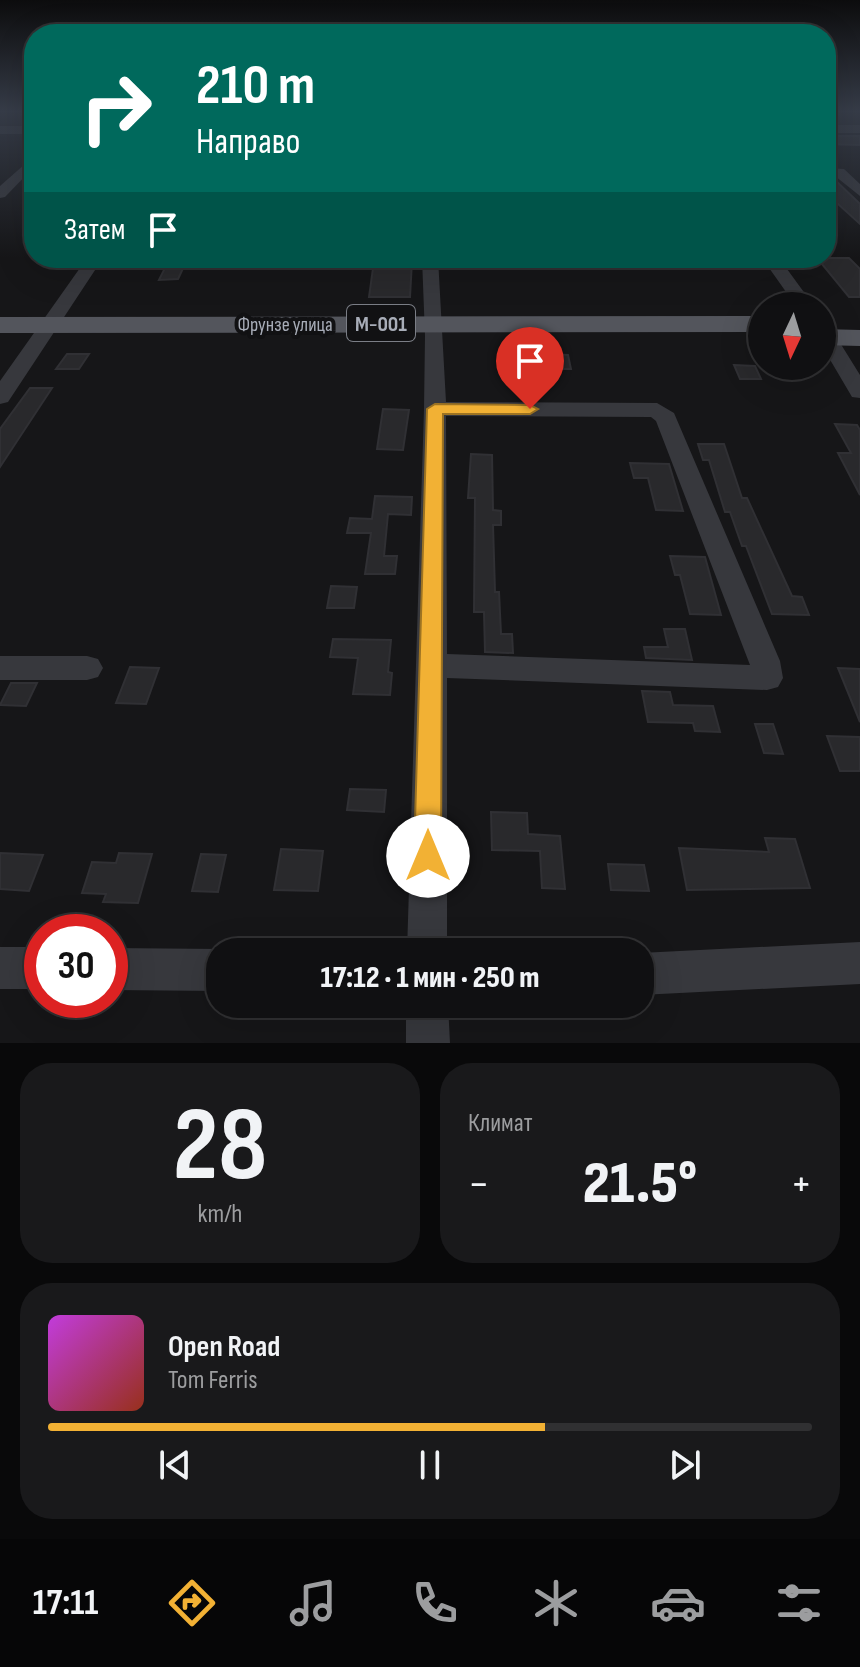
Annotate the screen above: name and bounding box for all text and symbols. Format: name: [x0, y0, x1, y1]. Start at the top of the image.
text: 210 m: [196, 53, 315, 120]
icon: right: [64, 56, 168, 160]
text: Направо: [196, 121, 300, 164]
icon: arrive: [141, 208, 185, 252]
text: Затем: [64, 212, 125, 248]
north arrow: [748, 292, 836, 380]
map controls: [748, 292, 836, 380]
road number: M-001: [347, 305, 415, 341]
street label: Фрунзе улица: [237, 313, 333, 337]
pin: [496, 327, 564, 409]
icon: arrive: [508, 339, 552, 383]
position arrow: [386, 814, 470, 898]
speed limit sign: 30: [24, 914, 128, 1018]
text: 17:12 · 1 мин · 250 m: [321, 960, 539, 996]
text: 28: [173, 1084, 267, 1209]
text: Климат: [468, 1108, 532, 1139]
text: 21.5°: [583, 1148, 697, 1220]
text: −: [468, 1158, 490, 1211]
text: +: [790, 1158, 812, 1211]
text: km/h: [198, 1199, 242, 1230]
text: Open Road: [168, 1329, 280, 1365]
text: Tom Ferris: [168, 1365, 258, 1396]
icon: previous: [153, 1443, 197, 1487]
icon: pause: [408, 1443, 452, 1487]
icon: next: [663, 1443, 707, 1487]
icon: directions: [164, 1575, 220, 1631]
icon: music: [285, 1575, 341, 1631]
icon: phone: [407, 1575, 463, 1631]
icon: climate: [528, 1575, 584, 1631]
icon: car: [650, 1575, 706, 1631]
icon: filters: [771, 1575, 827, 1631]
text: 17:11: [33, 1582, 98, 1625]

